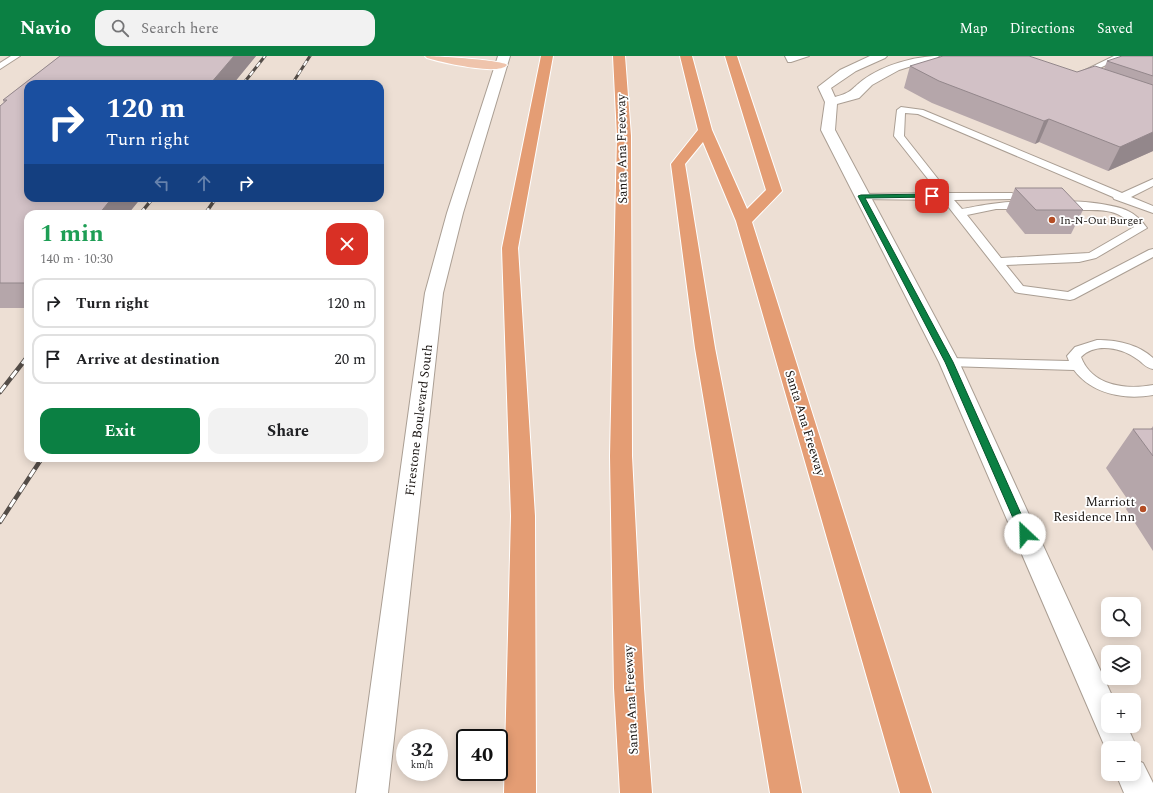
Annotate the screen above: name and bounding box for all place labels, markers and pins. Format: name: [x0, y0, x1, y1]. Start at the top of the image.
pin: [915, 179, 949, 213]
place label: In-N-Out Burger: [1060, 212, 1143, 229]
marker: In-N-Out Burger: [1047, 215, 1057, 225]
place label: Marriott Residence Inn: [1053, 492, 1135, 527]
marker: Marriott Residence Inn: [1138, 504, 1148, 514]

